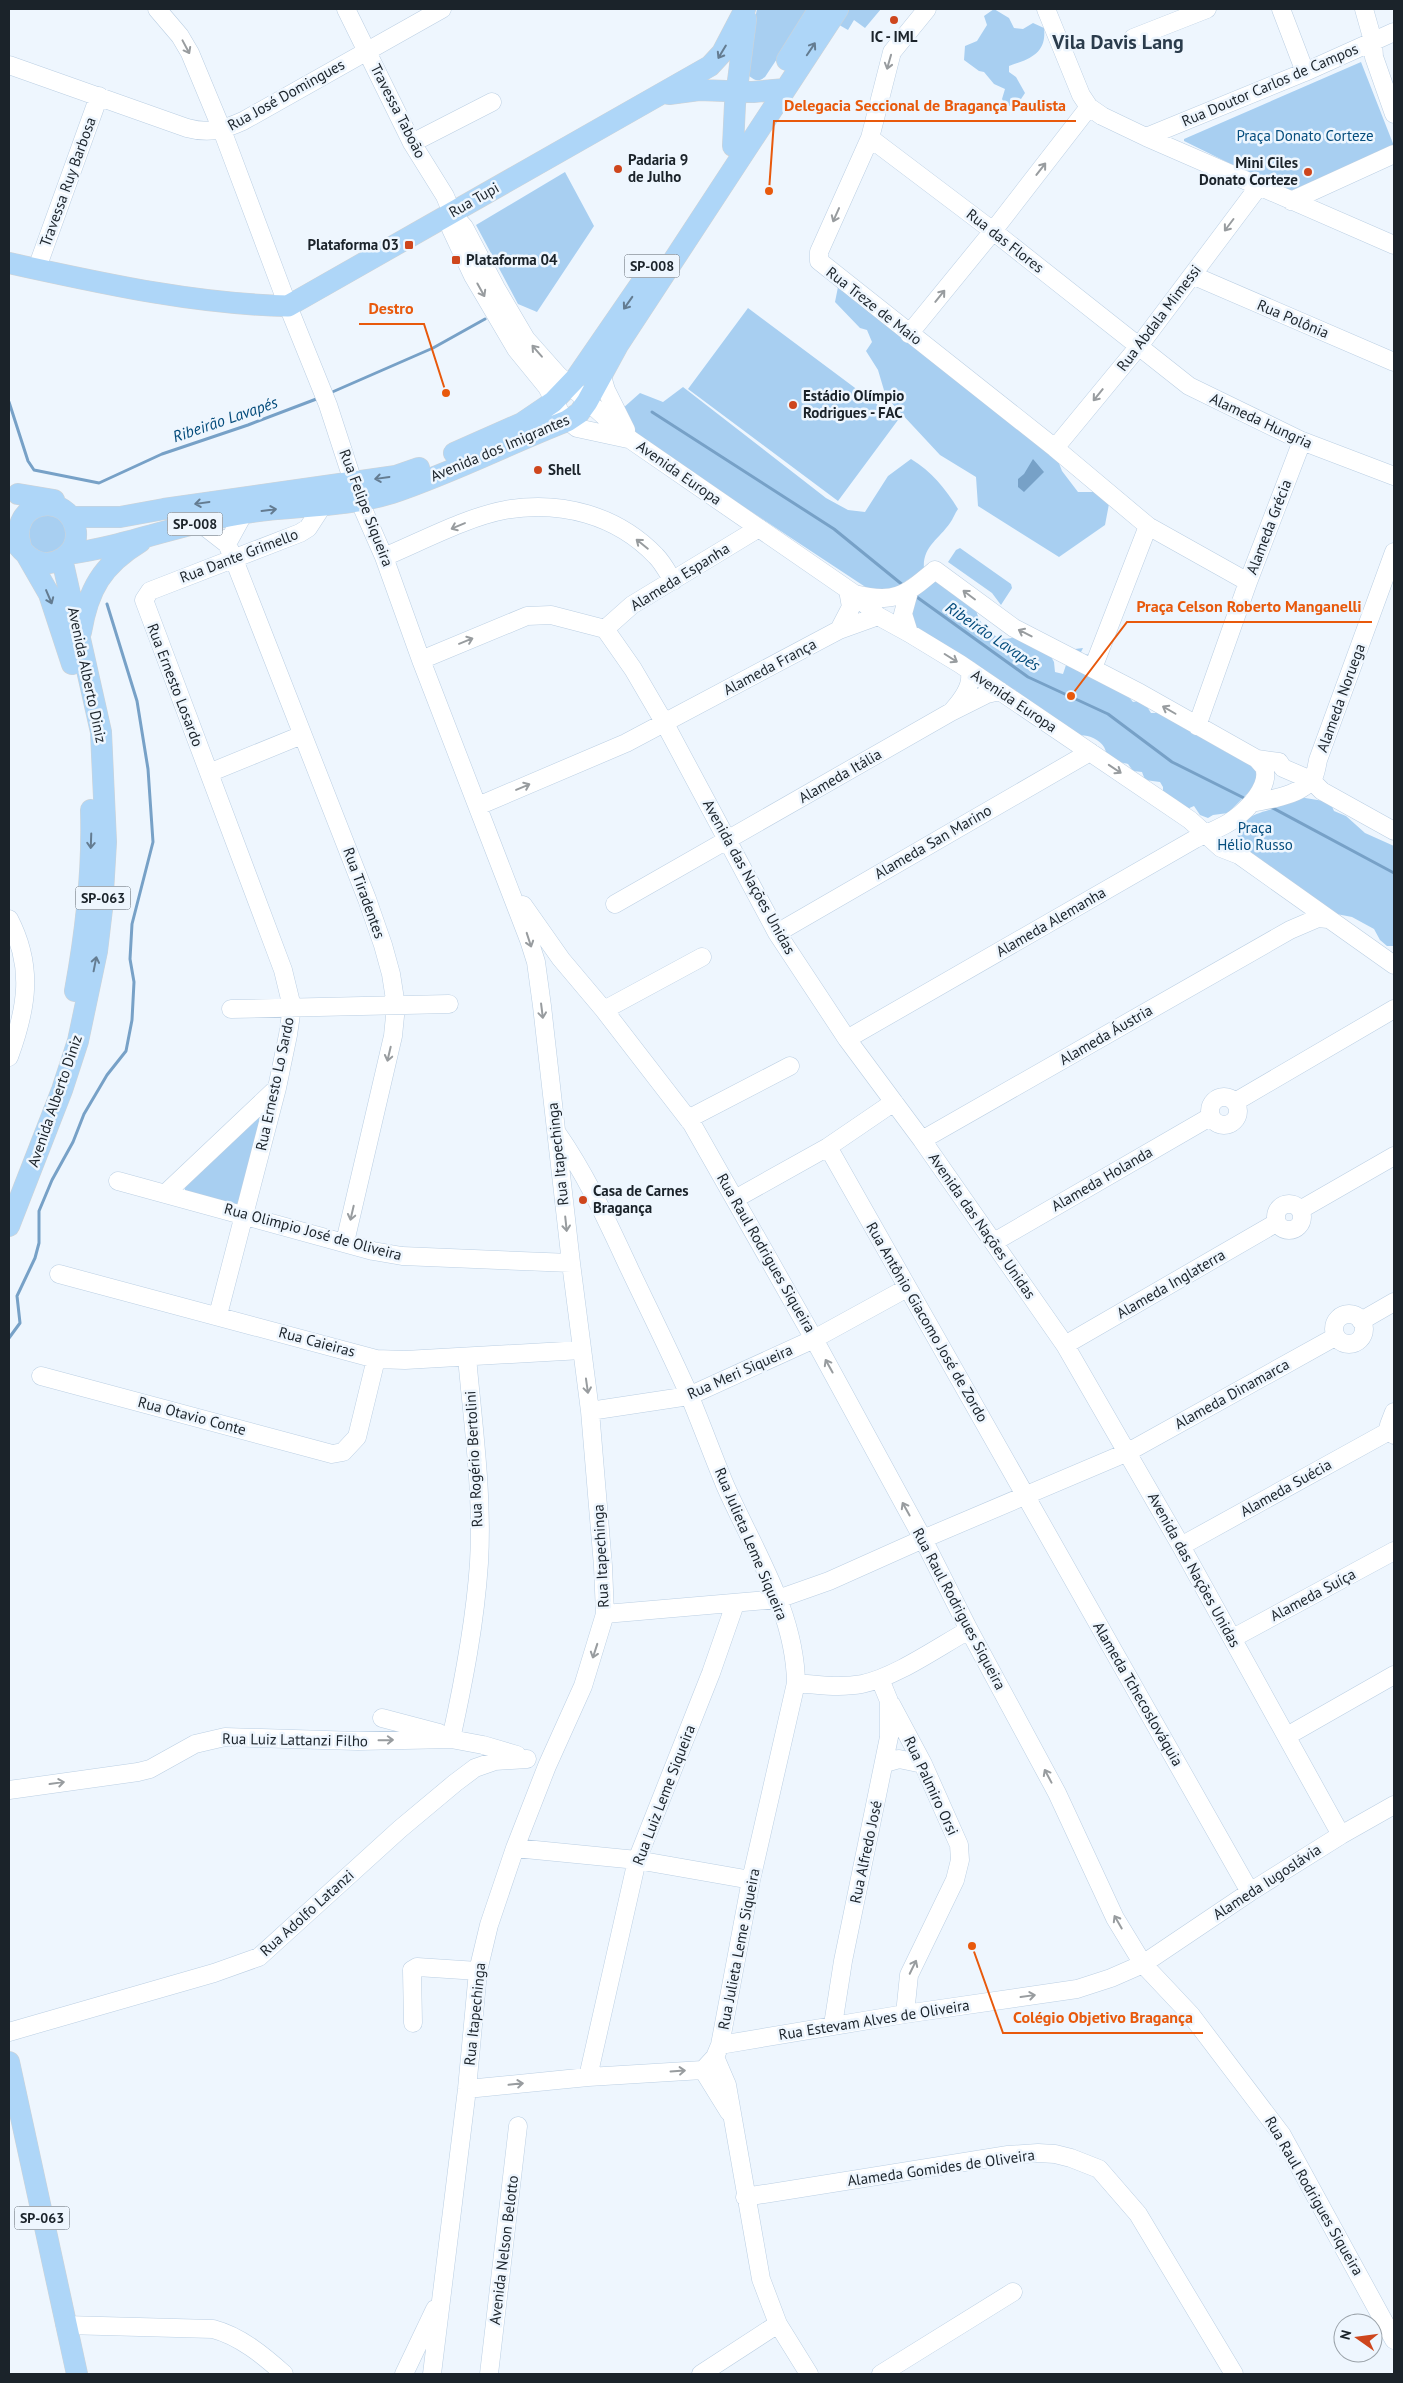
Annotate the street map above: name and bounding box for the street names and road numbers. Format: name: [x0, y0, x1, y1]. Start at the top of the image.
street label: Rua Doutor Carlos de Campos: [1179, 39, 1361, 130]
street label: Rua José Domingues: [224, 55, 348, 135]
street label: Travessa Taboão: [367, 60, 430, 161]
street label: Travessa Ruy Barbosa: [35, 114, 100, 249]
street label: Rua Tupi: [445, 178, 502, 221]
street label: Rua das Flores: [963, 204, 1048, 277]
road number: SP-008: [624, 255, 680, 278]
street label: Rua Abdala Mimessi: [1112, 261, 1205, 375]
street label: Rua Treze de Maio: [823, 262, 926, 349]
street label: Rua Polônia: [1254, 295, 1332, 342]
street label: Alameda Hungria: [1207, 389, 1315, 453]
street label: Avenida dos Imigrantes: [427, 410, 572, 485]
street label: Avenida Europa: [633, 436, 725, 509]
street label: Rua Felipe Siqueira: [335, 446, 398, 569]
street label: Alameda Grécia: [1242, 477, 1295, 577]
road number: SP-008: [168, 512, 222, 536]
street label: Rua Dante Grimello: [177, 524, 301, 587]
street label: Alameda Espanha: [627, 538, 733, 615]
street label: Avenida Alberto Diniz: [64, 605, 111, 745]
street label: Rua Ernesto Losardo: [143, 621, 208, 749]
street label: Alameda França: [720, 634, 820, 699]
street label: Alameda Noruega: [1312, 641, 1369, 755]
street label: Avenida Europa: [968, 665, 1061, 736]
street label: Alameda Itália: [795, 744, 885, 807]
street label: Avenida das Nações Unidas: [699, 796, 800, 958]
street label: Alameda San Marino: [871, 800, 995, 883]
street label: Rua Tiradentes: [339, 845, 390, 941]
street label: Alameda Alemanha: [992, 882, 1109, 961]
road number: SP-063: [76, 886, 130, 910]
street label: Alameda Áustria: [1056, 1000, 1156, 1069]
street label: Rua Ernesto Lo Sardo: [251, 1015, 298, 1152]
street label: Avenida Alberto Diniz: [23, 1032, 86, 1169]
street label: Rua Itapechinga: [543, 1102, 572, 1206]
street label: Alameda Holanda: [1048, 1142, 1156, 1215]
street label: Avenida das Nações Unidas: [925, 1149, 1040, 1303]
street label: Rua Raul Rodrigues Siqueira: [713, 1170, 820, 1336]
street label: Rua Olimpio José de Oliveira: [222, 1199, 404, 1264]
street label: Rua Antônio Giacomo José de Zordo: [862, 1218, 993, 1425]
street label: Alameda Inglaterra: [1113, 1245, 1229, 1322]
street label: Rua Caieiras: [277, 1322, 358, 1361]
street label: Rua Meri Siqueira: [684, 1340, 795, 1403]
street label: Alameda Dinamarca: [1171, 1354, 1292, 1433]
street label: Rua Rogério Bertolini: [460, 1390, 487, 1528]
street label: Rua Otavio Conte: [136, 1392, 248, 1439]
street label: Alameda Suécia: [1237, 1455, 1335, 1521]
street label: Rua Julieta Leme Siqueira: [711, 1465, 792, 1623]
street label: Avenida das Nações Unidas: [1144, 1489, 1245, 1651]
street label: Rua Itapechinga: [588, 1504, 613, 1608]
street label: Rua Raul Rodrigues Siqueira: [909, 1524, 1010, 1693]
street label: Alameda Suíça: [1267, 1564, 1359, 1625]
street label: Alameda Tchecoslováquia: [1089, 1618, 1188, 1769]
street label: Rua Luiz Leme Siqueira: [628, 1722, 699, 1868]
street label: Rua Luiz Lattanzi Filho: [222, 1729, 368, 1750]
street label: Rua Palmiro Orsi: [900, 1733, 963, 1838]
street label: Rua Alfredo José: [845, 1799, 886, 1905]
street label: Alameda Iugoslávia: [1209, 1839, 1324, 1924]
street label: Rua Adolfo Latanzi: [256, 1865, 358, 1960]
street label: Rua Julieta Leme Siqueira: [714, 1867, 763, 2031]
street label: Rua Itapechinga: [460, 1962, 489, 2066]
street label: Rua Estevam Alves de Oliveira: [777, 1995, 971, 2044]
street label: Rua Raul Rodrigues Siqueira: [1261, 2113, 1368, 2279]
street label: Alameda Gomides de Oliveira: [846, 2145, 1036, 2190]
street label: Avenida Nelson Belotto: [485, 2174, 522, 2326]
road number: SP-063: [15, 2206, 70, 2230]

